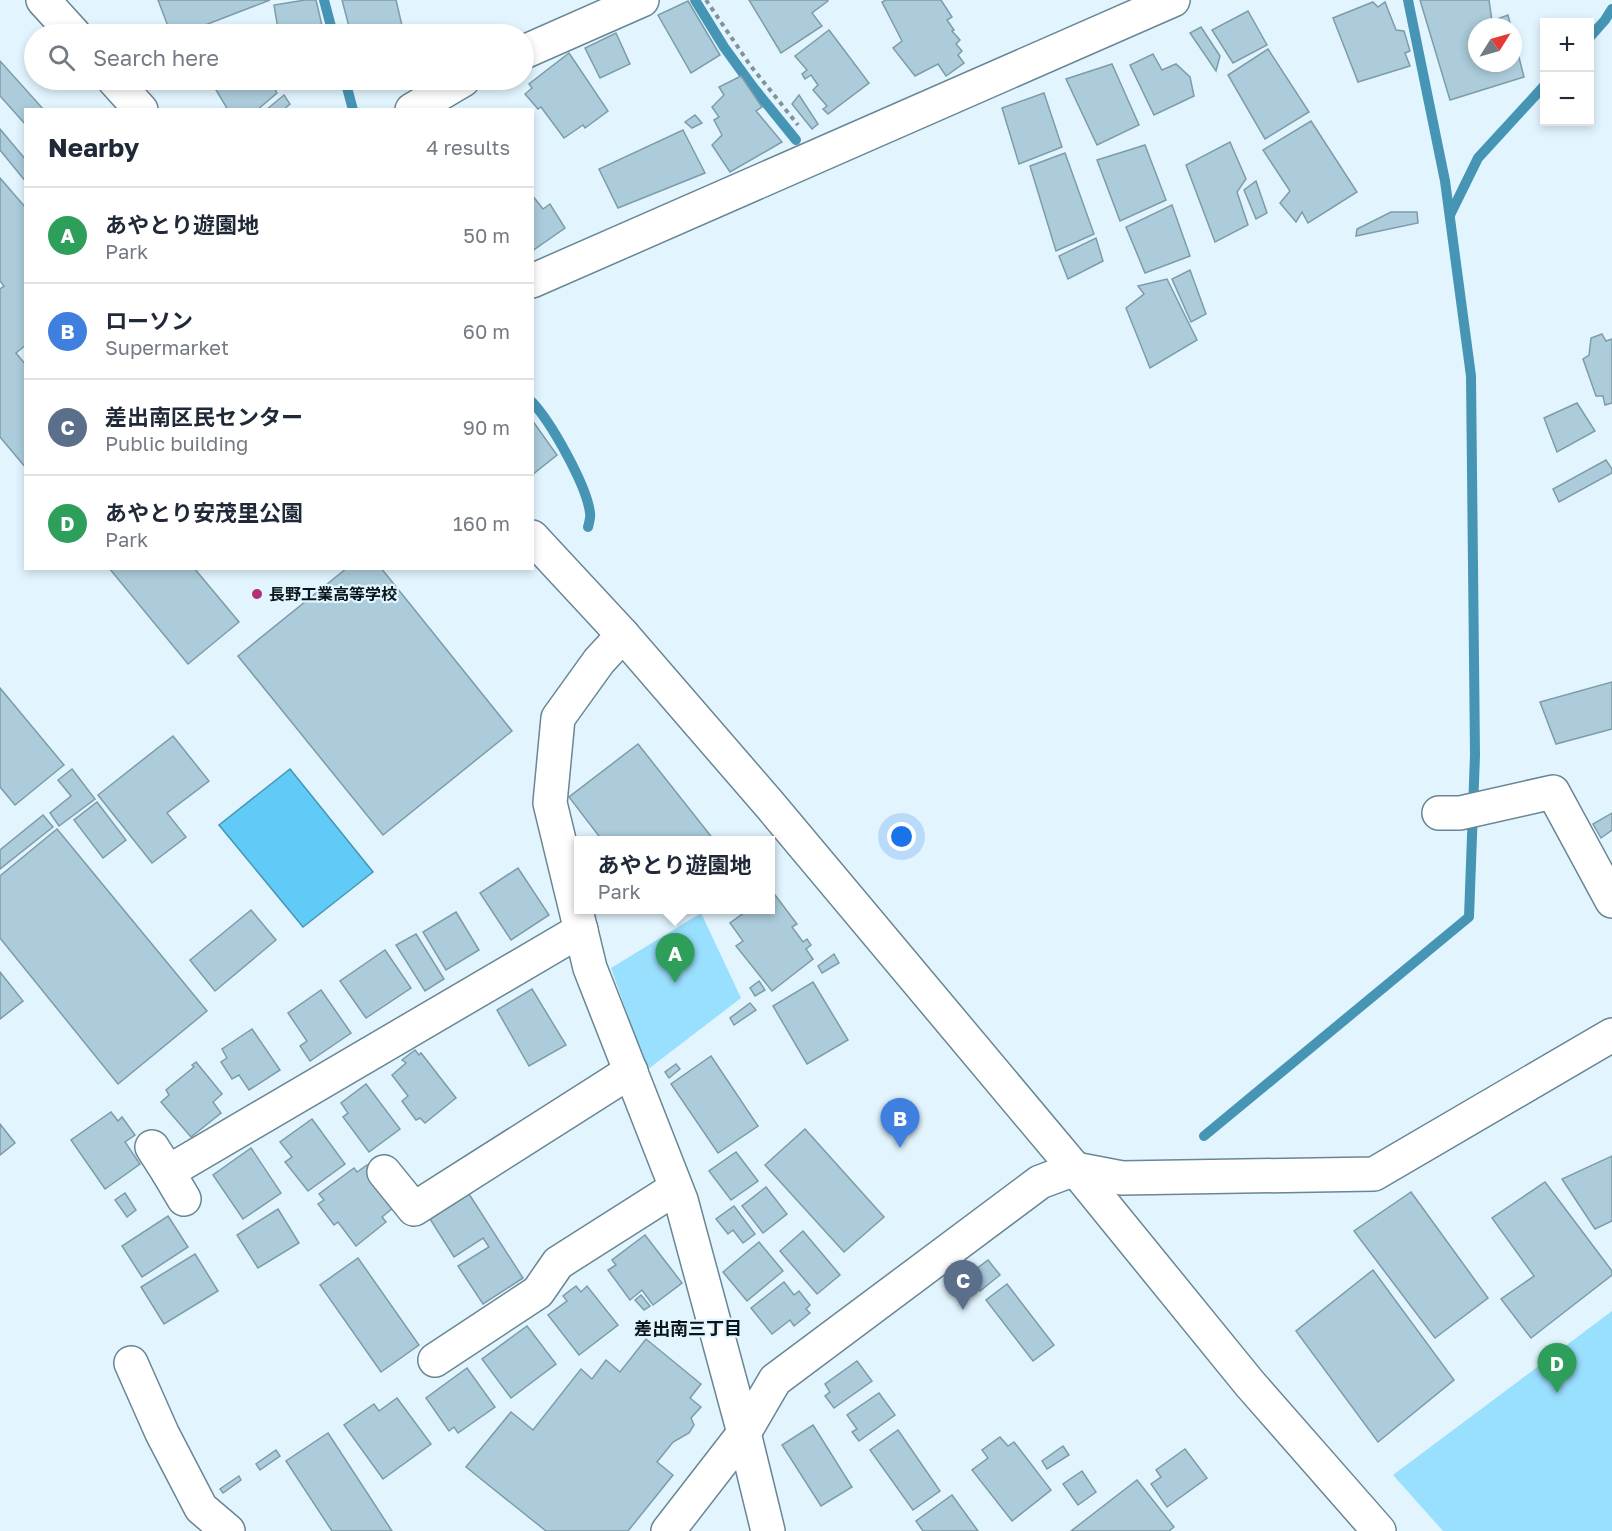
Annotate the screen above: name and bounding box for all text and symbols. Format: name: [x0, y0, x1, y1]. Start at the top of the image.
north arrow: [1468, 18, 1522, 72]
map controls: [1540, 18, 1594, 126]
button: +: [1540, 18, 1594, 72]
search box: [24, 24, 534, 90]
icon: search: [45, 41, 78, 74]
text: Search here: [93, 44, 219, 71]
button: −: [1540, 72, 1594, 126]
text: Nearby: [48, 132, 139, 163]
text: 4 results: [426, 135, 510, 159]
text: あやとり遊園地: [105, 211, 259, 238]
text: A: [60, 223, 75, 247]
text: 50 m: [463, 223, 510, 247]
text: Park: [105, 239, 148, 263]
text: ローソン: [105, 307, 193, 334]
text: B: [60, 319, 75, 343]
text: 60 m: [463, 319, 510, 343]
text: Supermarket: [105, 335, 229, 359]
text: 差出南区民センター: [105, 403, 303, 430]
text: C: [60, 415, 75, 439]
text: 90 m: [463, 415, 510, 439]
text: Public building: [105, 431, 248, 455]
text: あやとり安茂里公園: [105, 499, 303, 526]
text: D: [60, 511, 75, 535]
text: 160 m: [453, 511, 510, 535]
text: Park: [105, 527, 148, 551]
place label: 長野工業高等学校: [269, 584, 397, 604]
marker: 長野工業高等学校: [250, 587, 264, 601]
your location: [887, 822, 916, 851]
popup: [574, 836, 775, 914]
text: あやとり遊園地: [597, 851, 752, 878]
text: Park: [597, 879, 641, 903]
pin: A: [656, 934, 694, 983]
pin: B: [880, 1098, 920, 1148]
pin: C: [944, 1260, 982, 1310]
district label: 差出南三丁目: [634, 1317, 742, 1339]
pin: D: [1538, 1344, 1576, 1393]

